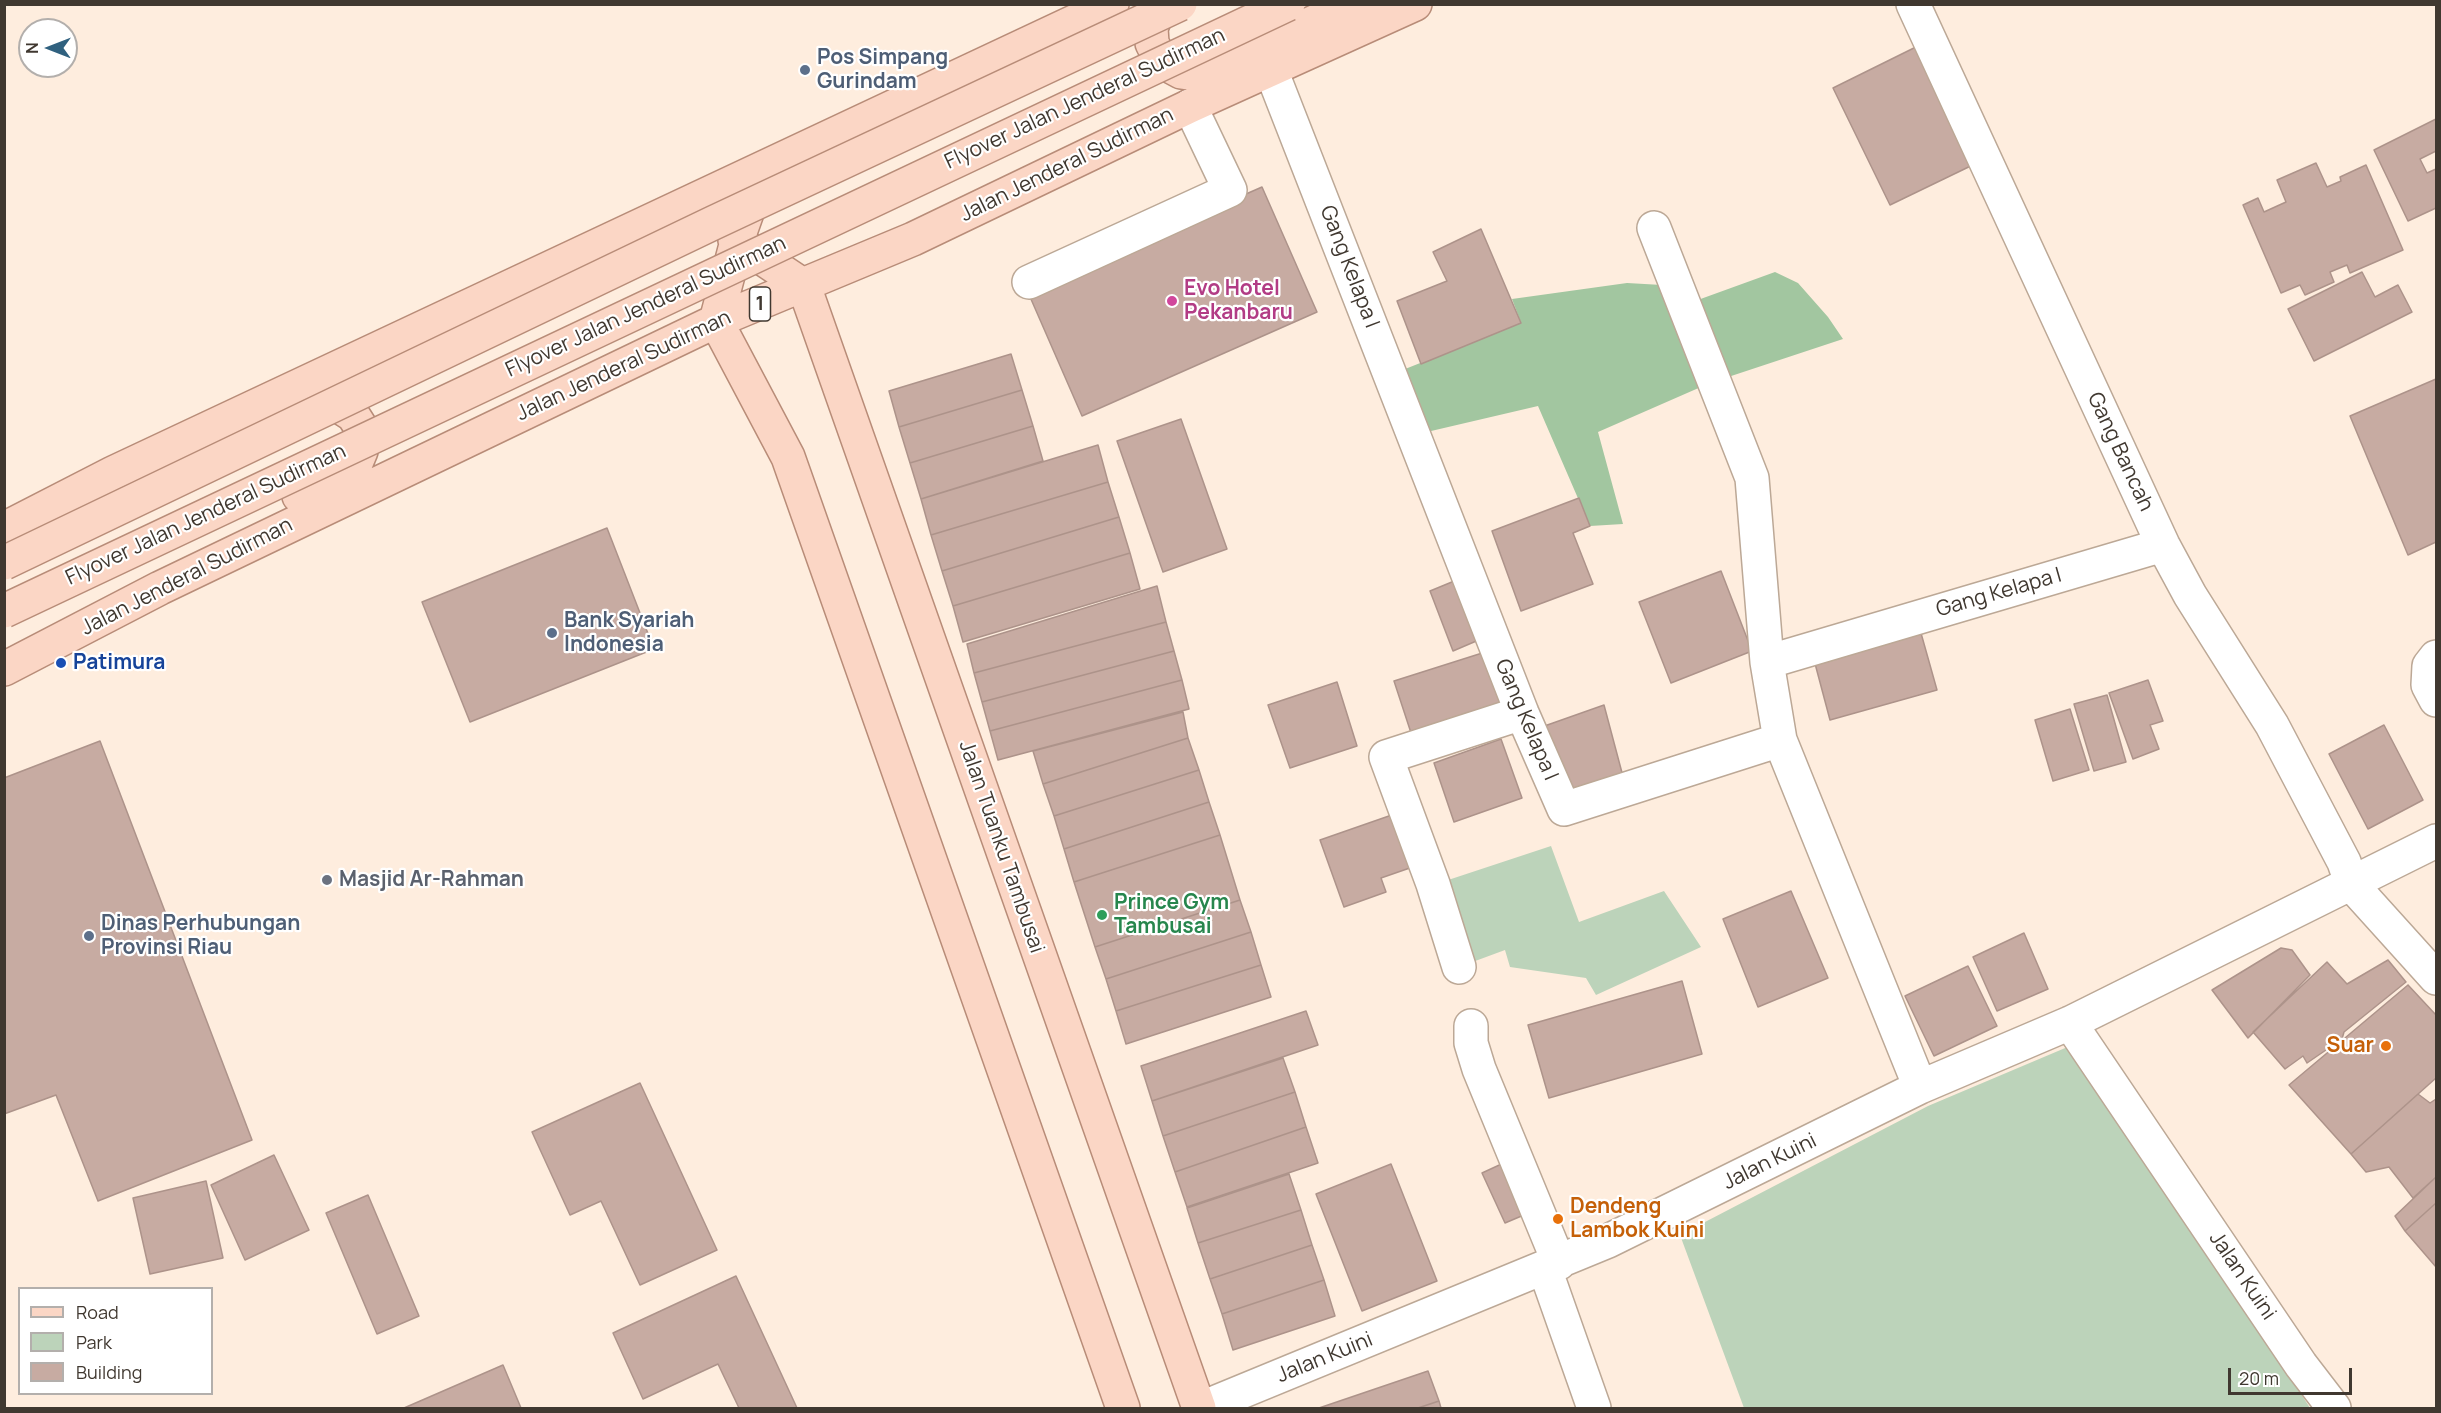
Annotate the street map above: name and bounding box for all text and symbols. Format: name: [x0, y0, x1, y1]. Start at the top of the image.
north arrow: [18, 18, 78, 78]
street label: Flyover Jalan Jenderal Sudirman: [941, 23, 1229, 175]
text: N: [21, 42, 43, 54]
place label: Pos Simpang Gurindam: [817, 45, 948, 95]
marker: Pos Simpang Gurindam: [798, 63, 812, 77]
street label: Jalan Jenderal Sudirman: [956, 102, 1178, 228]
street label: Gang Kelapa I: [1314, 202, 1384, 332]
street label: Flyover Jalan Jenderal Sudirman: [502, 231, 790, 383]
place label: Evo Hotel Pekanbaru: [1184, 276, 1293, 326]
road number: 1: [750, 287, 771, 321]
marker: Evo Hotel Pekanbaru: [1165, 294, 1179, 308]
street label: Jalan Jenderal Sudirman: [513, 305, 735, 427]
street label: Gang Bancah: [2081, 389, 2159, 515]
street label: Flyover Jalan Jenderal Sudirman: [62, 439, 350, 591]
street label: Jalan Jenderal Sudirman: [77, 513, 297, 641]
street label: Gang Kelapa I: [1933, 563, 2065, 623]
place label: Bank Syariah Indonesia: [564, 608, 695, 658]
marker: Bank Syariah Indonesia: [545, 626, 559, 640]
place label: Patimura: [73, 650, 165, 676]
marker: Patimura: [54, 656, 68, 670]
street label: Gang Kelapa I: [1489, 656, 1563, 784]
street label: Jalan Tuanku Tambusai: [953, 738, 1049, 956]
place label: Masjid Ar-Rahman: [339, 867, 524, 893]
marker: Masjid Ar-Rahman: [320, 873, 334, 887]
place label: Prince Gym Tambusai: [1114, 890, 1229, 940]
marker: Prince Gym Tambusai: [1095, 908, 1109, 922]
place label: Dinas Perhubungan Provinsi Riau: [101, 911, 300, 961]
marker: Dinas Perhubungan Provinsi Riau: [82, 929, 96, 943]
place label: Suar: [2327, 1033, 2374, 1059]
marker: Suar: [2379, 1039, 2393, 1053]
street label: Jalan Kuini: [1719, 1129, 1821, 1195]
place label: Dendeng Lambok Kuini: [1570, 1194, 1704, 1244]
marker: Dendeng Lambok Kuini: [1551, 1212, 1565, 1226]
street label: Jalan Kuini: [2203, 1227, 2281, 1325]
legend: [18, 1287, 213, 1395]
text: Road: [76, 1300, 119, 1324]
street label: Jalan Kuini: [1273, 1327, 1377, 1389]
text: Park: [76, 1330, 112, 1354]
scale bar: [2231, 1356, 2356, 1394]
text: Building: [76, 1360, 142, 1384]
text: 20 m: [2239, 1366, 2279, 1390]

